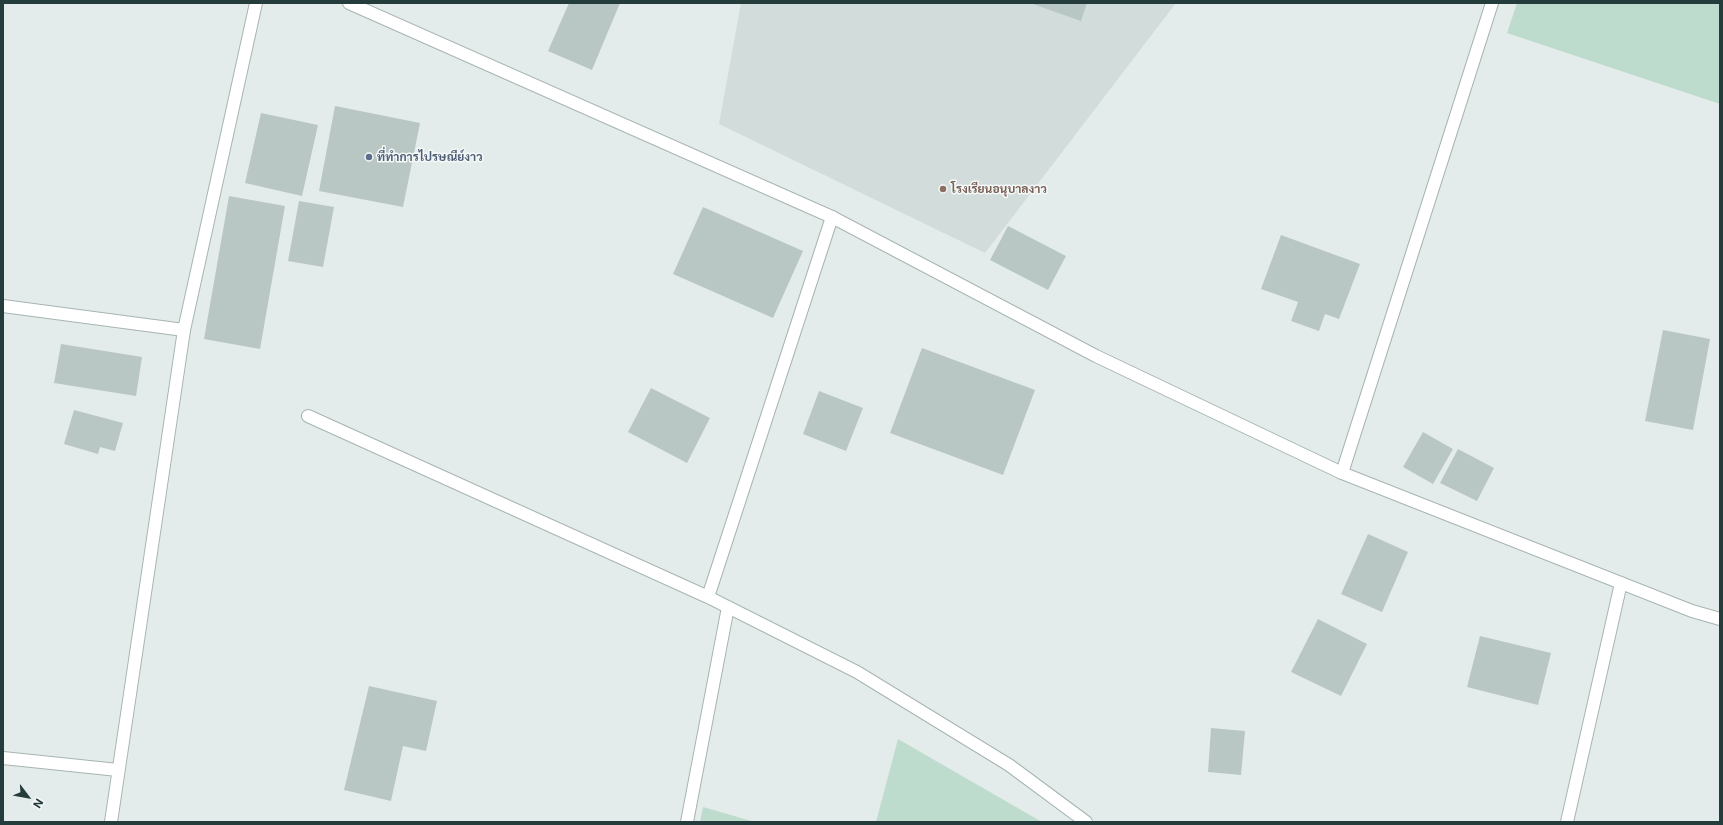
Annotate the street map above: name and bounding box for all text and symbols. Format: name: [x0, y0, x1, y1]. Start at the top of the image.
place label: ที่ทำการไปรษณีย์งาว: [377, 150, 483, 164]
marker: ที่ทำการไปรษณีย์งาว: [364, 152, 374, 162]
place label: โรงเรียนอนุบาลงาว: [951, 182, 1047, 196]
marker: โรงเรียนอนุบาลงาว: [938, 184, 948, 194]
north arrow: [8, 777, 48, 817]
text: N: [30, 796, 46, 811]

